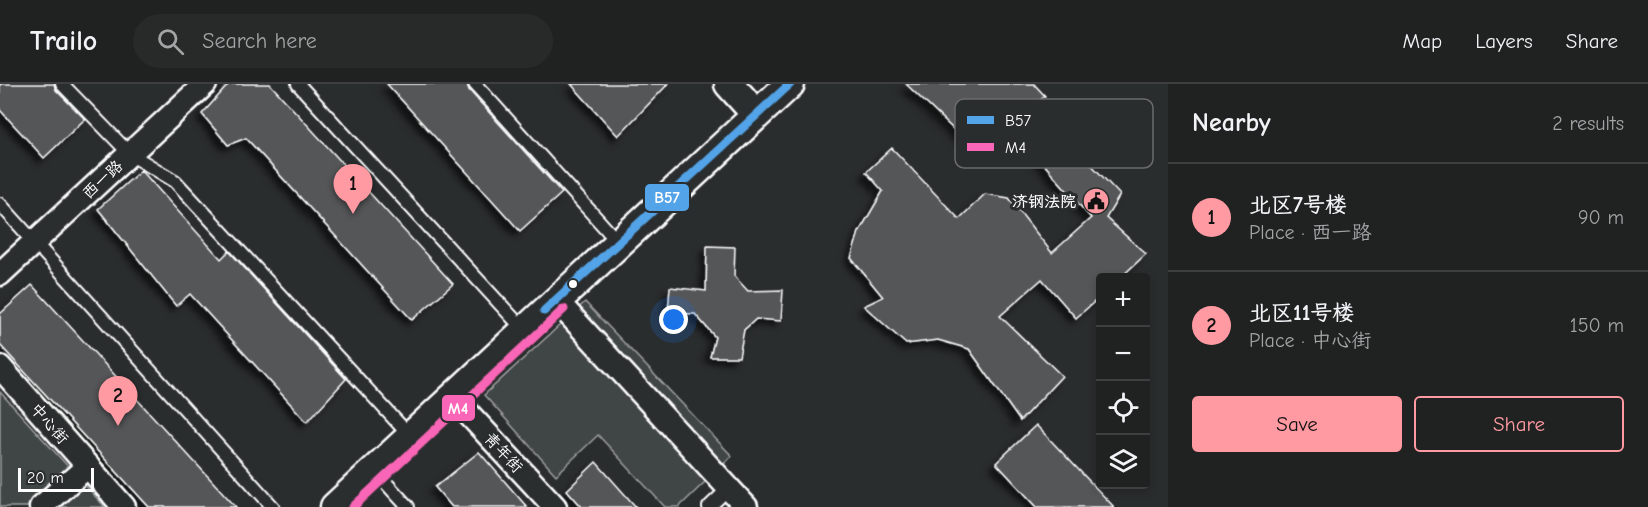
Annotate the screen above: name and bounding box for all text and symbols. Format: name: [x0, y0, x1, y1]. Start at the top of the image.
search box: [133, 14, 553, 68]
text: Trailo: [30, 25, 97, 57]
icon: search: [154, 25, 187, 58]
text: Search here: [202, 28, 317, 54]
text: Map: [1403, 29, 1442, 53]
text: Layers: [1475, 29, 1533, 53]
text: Share: [1566, 29, 1618, 53]
legend: [955, 99, 1153, 168]
text: Nearby: [1192, 108, 1271, 138]
text: B57: [1005, 112, 1032, 130]
text: 2 results: [1552, 112, 1624, 135]
text: M4: [1005, 139, 1026, 157]
street label: 西一路: [79, 157, 126, 203]
pin: 1: [334, 164, 372, 214]
line badge: B57: [644, 183, 690, 212]
public building icon: 济钢法院: [1081, 186, 1111, 216]
text: B57: [654, 189, 681, 207]
text: 北区7号楼: [1249, 192, 1347, 218]
place label: 济钢法院: [1012, 193, 1076, 211]
text: 1: [1208, 206, 1215, 229]
text: 90 m: [1578, 206, 1624, 229]
text: Place · 西一路: [1249, 221, 1371, 244]
map controls: [1096, 273, 1150, 489]
button: +: [1096, 273, 1150, 327]
unlabelled marker: [567, 278, 579, 290]
text: 北区11号楼: [1249, 300, 1354, 326]
your location: [659, 305, 688, 334]
text: 2: [1207, 314, 1216, 337]
text: 150 m: [1570, 314, 1624, 337]
button: −: [1096, 327, 1150, 381]
text: Place · 中心街: [1249, 329, 1371, 352]
pin: 2: [98, 376, 138, 426]
button: locate: [1096, 381, 1150, 435]
line badge: M4: [441, 394, 476, 422]
button: Save: [1192, 396, 1402, 452]
button: Share: [1414, 396, 1624, 452]
street label: 中心街: [27, 400, 72, 448]
text: M4: [448, 400, 468, 418]
street label: 青年街: [480, 429, 526, 476]
button: layers: [1096, 435, 1150, 489]
scale bar: [18, 465, 94, 492]
text: 20 m: [27, 469, 64, 487]

